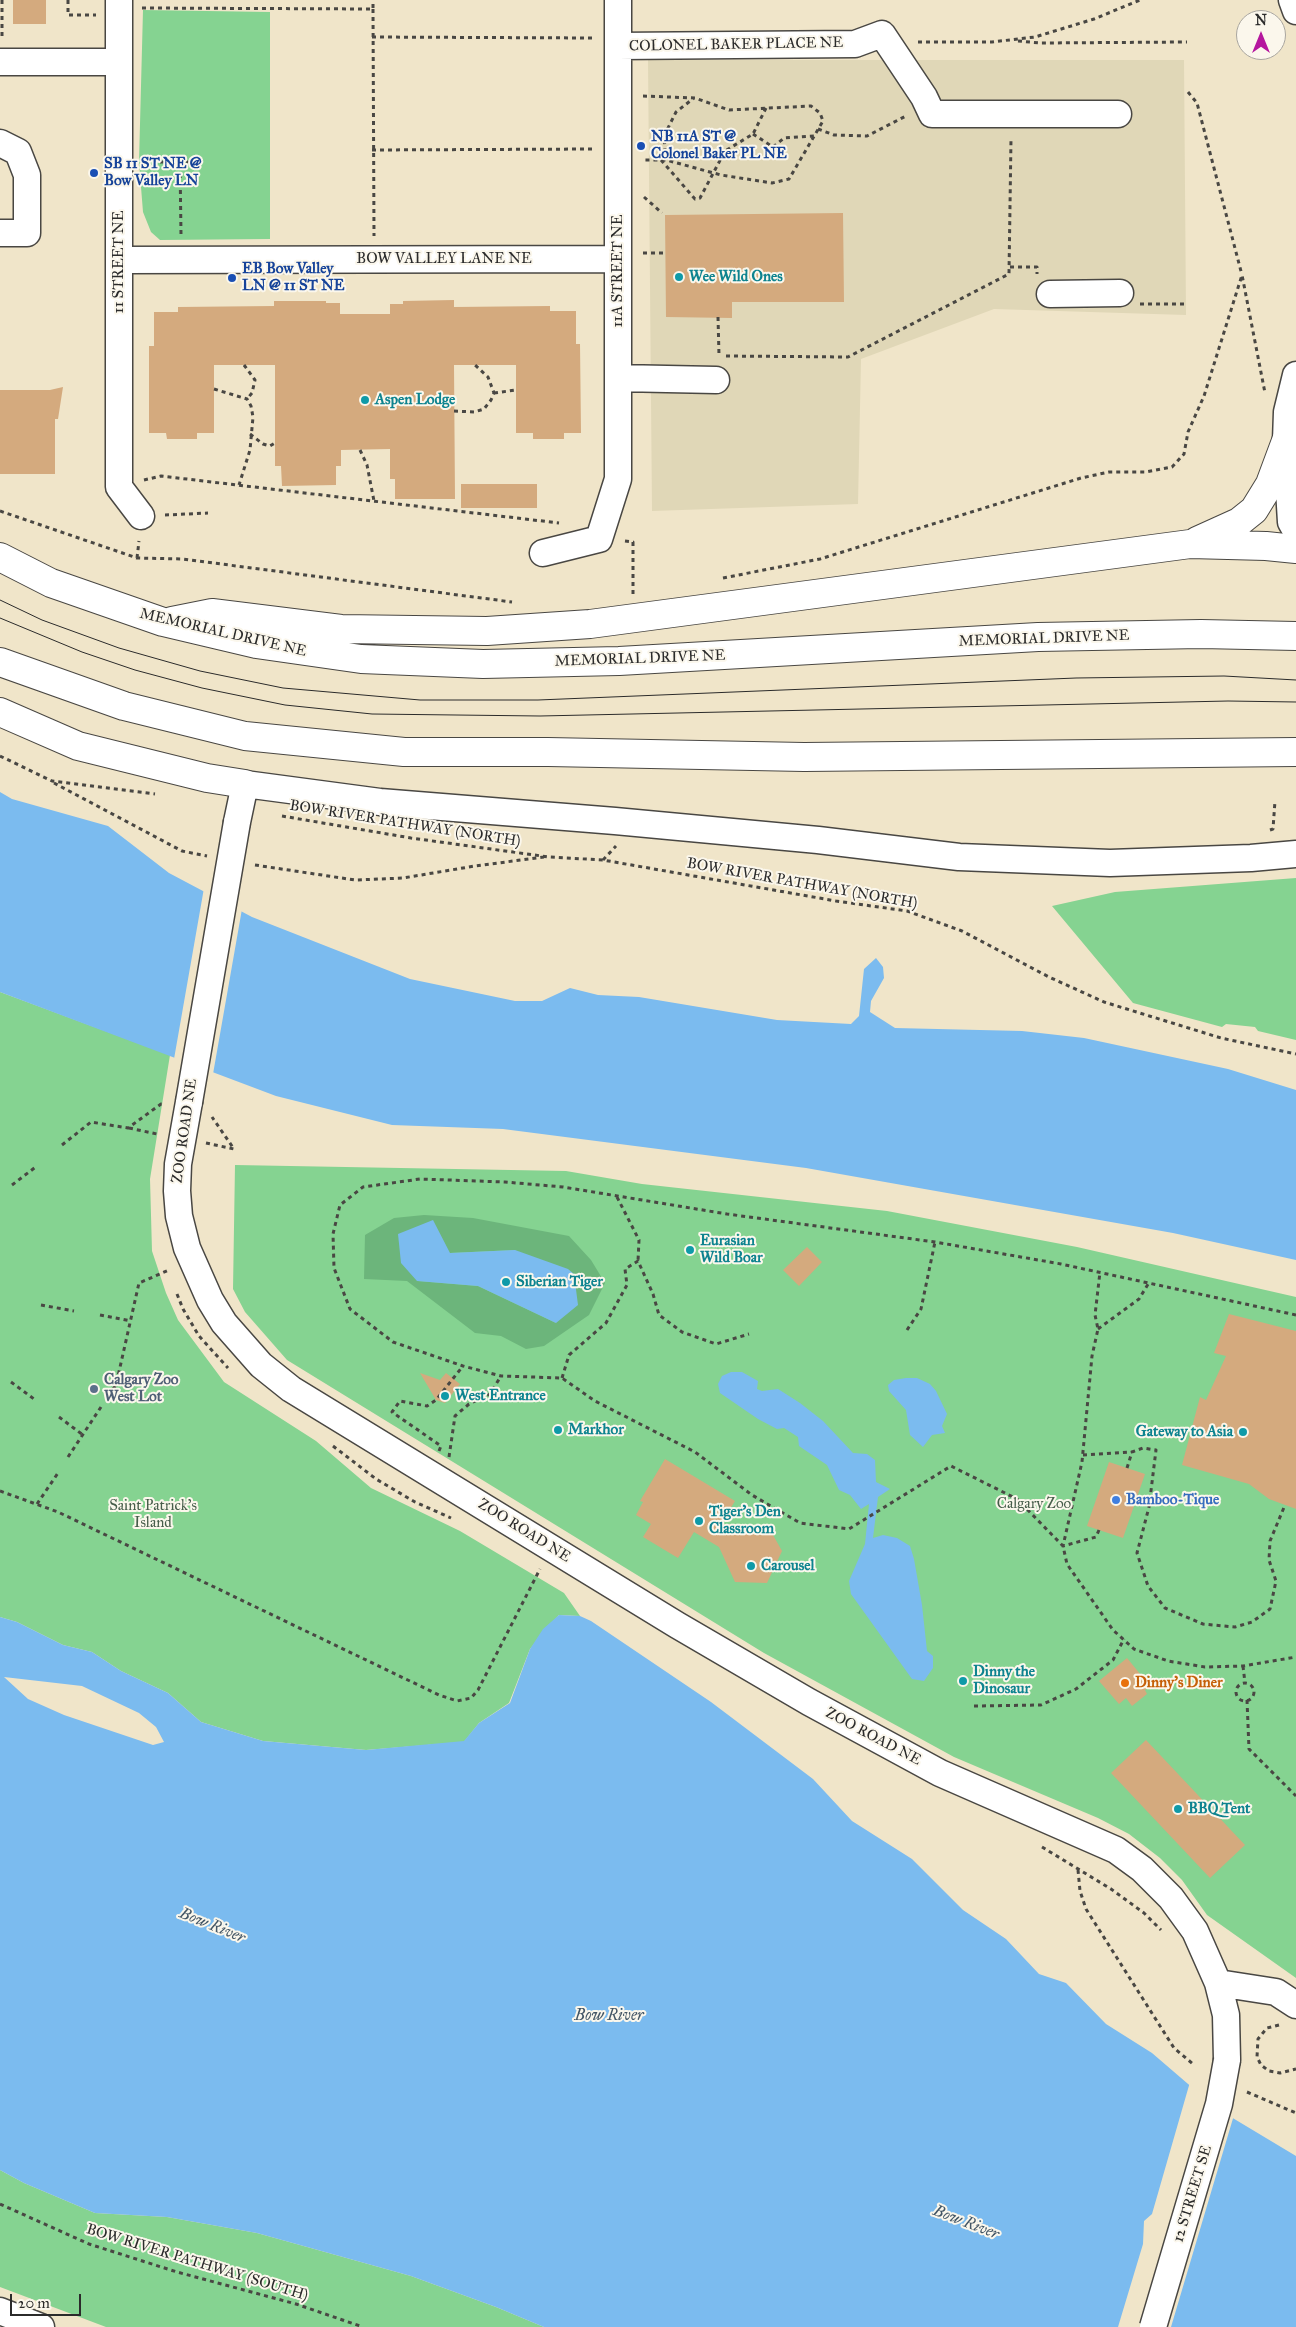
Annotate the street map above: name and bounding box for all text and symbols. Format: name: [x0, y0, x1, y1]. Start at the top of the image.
north arrow: [1236, 10, 1286, 60]
text: N: [1255, 12, 1267, 29]
street label: COLONEL BAKER PLACE NE: [629, 34, 843, 56]
place label: NB 11A ST @ Colonel Baker PL NE: [651, 128, 787, 163]
marker: NB 11A ST @ Colonel Baker PL NE: [635, 140, 647, 152]
place label: SB 11 ST NE @ Bow Valley LN: [104, 155, 201, 190]
marker: SB 11 ST NE @ Bow Valley LN: [88, 167, 100, 179]
street label: 11 STREET NE: [110, 210, 128, 314]
street label: 11A STREET NE: [609, 214, 627, 328]
street label: BOW VALLEY LANE NE: [356, 250, 532, 268]
place label: EB Bow Valley LN @ 11 ST NE: [242, 260, 345, 295]
place label: Wee Wild Ones: [689, 268, 783, 286]
marker: Wee Wild Ones: [673, 271, 685, 283]
marker: EB Bow Valley LN @ 11 ST NE: [226, 272, 238, 284]
place label: Aspen Lodge: [375, 391, 455, 409]
marker: Aspen Lodge: [359, 394, 371, 406]
street label: MEMORIAL DRIVE NE: [138, 605, 308, 661]
street label: MEMORIAL DRIVE NE: [958, 627, 1130, 651]
street label: MEMORIAL DRIVE NE: [554, 647, 726, 671]
street label: BOW RIVER PATHWAY (NORTH): [288, 797, 522, 851]
street label: BOW RIVER PATHWAY (NORTH): [685, 855, 919, 913]
street label: ZOO ROAD NE: [169, 1077, 201, 1185]
place label: Eurasian Wild Boar: [700, 1232, 763, 1267]
marker: Eurasian Wild Boar: [684, 1244, 696, 1256]
place label: Siberian Tiger: [516, 1273, 603, 1291]
marker: Siberian Tiger: [500, 1276, 512, 1288]
place label: Calgary Zoo West Lot: [104, 1371, 179, 1406]
marker: Calgary Zoo West Lot: [88, 1383, 100, 1395]
place label: West Entrance: [455, 1387, 546, 1405]
marker: West Entrance: [439, 1390, 451, 1402]
place label: Markhor: [568, 1421, 624, 1439]
place label: Gateway to Asia: [1136, 1423, 1233, 1441]
marker: Markhor: [552, 1424, 564, 1436]
marker: Gateway to Asia: [1237, 1426, 1249, 1438]
place label: Bamboo-Tique: [1126, 1491, 1219, 1509]
marker: Bamboo-Tique: [1110, 1494, 1122, 1506]
street label: ZOO ROAD NE: [474, 1495, 574, 1567]
park label: Calgary Zoo: [997, 1495, 1071, 1513]
park label: Saint Patrick's Island: [109, 1497, 197, 1532]
place label: Tiger's Den Classroom: [709, 1503, 781, 1538]
marker: Tiger's Den Classroom: [693, 1515, 705, 1527]
place label: Carousel: [761, 1557, 815, 1575]
marker: Carousel: [745, 1560, 757, 1572]
place label: Dinny the Dinosaur: [973, 1663, 1035, 1698]
place label: Dinny's Diner: [1135, 1674, 1223, 1692]
marker: Dinny the Dinosaur: [957, 1675, 969, 1687]
marker: Dinny's Diner: [1119, 1677, 1131, 1689]
street label: ZOO ROAD NE: [822, 1704, 924, 1770]
place label: BBQ Tent: [1188, 1800, 1250, 1818]
marker: BBQ Tent: [1172, 1803, 1184, 1815]
water label: Bow River: [176, 1904, 248, 1948]
water label: Bow River: [574, 2006, 644, 2026]
street label: 12 STREET SE: [1170, 2143, 1216, 2245]
water label: Bow River: [930, 2202, 1002, 2244]
street label: BOW RIVER PATHWAY (SOUTH): [84, 2221, 310, 2305]
scale bar: [12, 2284, 84, 2316]
text: 20 m: [18, 2294, 50, 2312]

